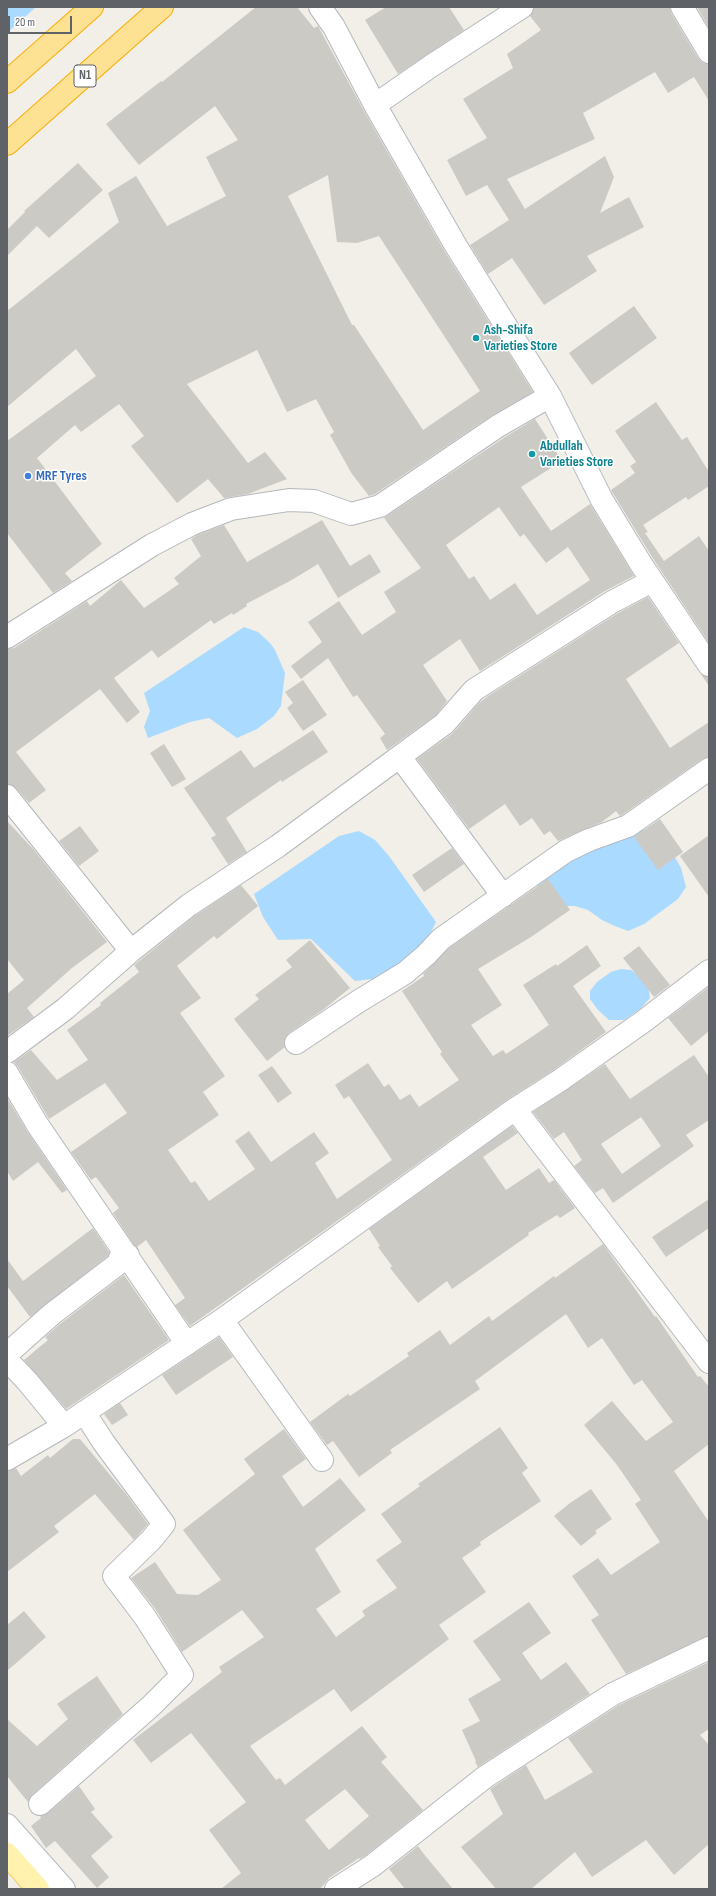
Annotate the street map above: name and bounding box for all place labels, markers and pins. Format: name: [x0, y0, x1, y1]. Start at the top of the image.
place label: Ash-Shifa Varieties Store: [484, 322, 557, 354]
marker: Ash-Shifa Varieties Store: [471, 333, 481, 343]
place label: Abdullah Varieties Store: [540, 438, 613, 470]
marker: Abdullah Varieties Store: [527, 449, 537, 459]
place label: MRF Tyres: [36, 468, 87, 484]
marker: MRF Tyres: [23, 471, 33, 481]

